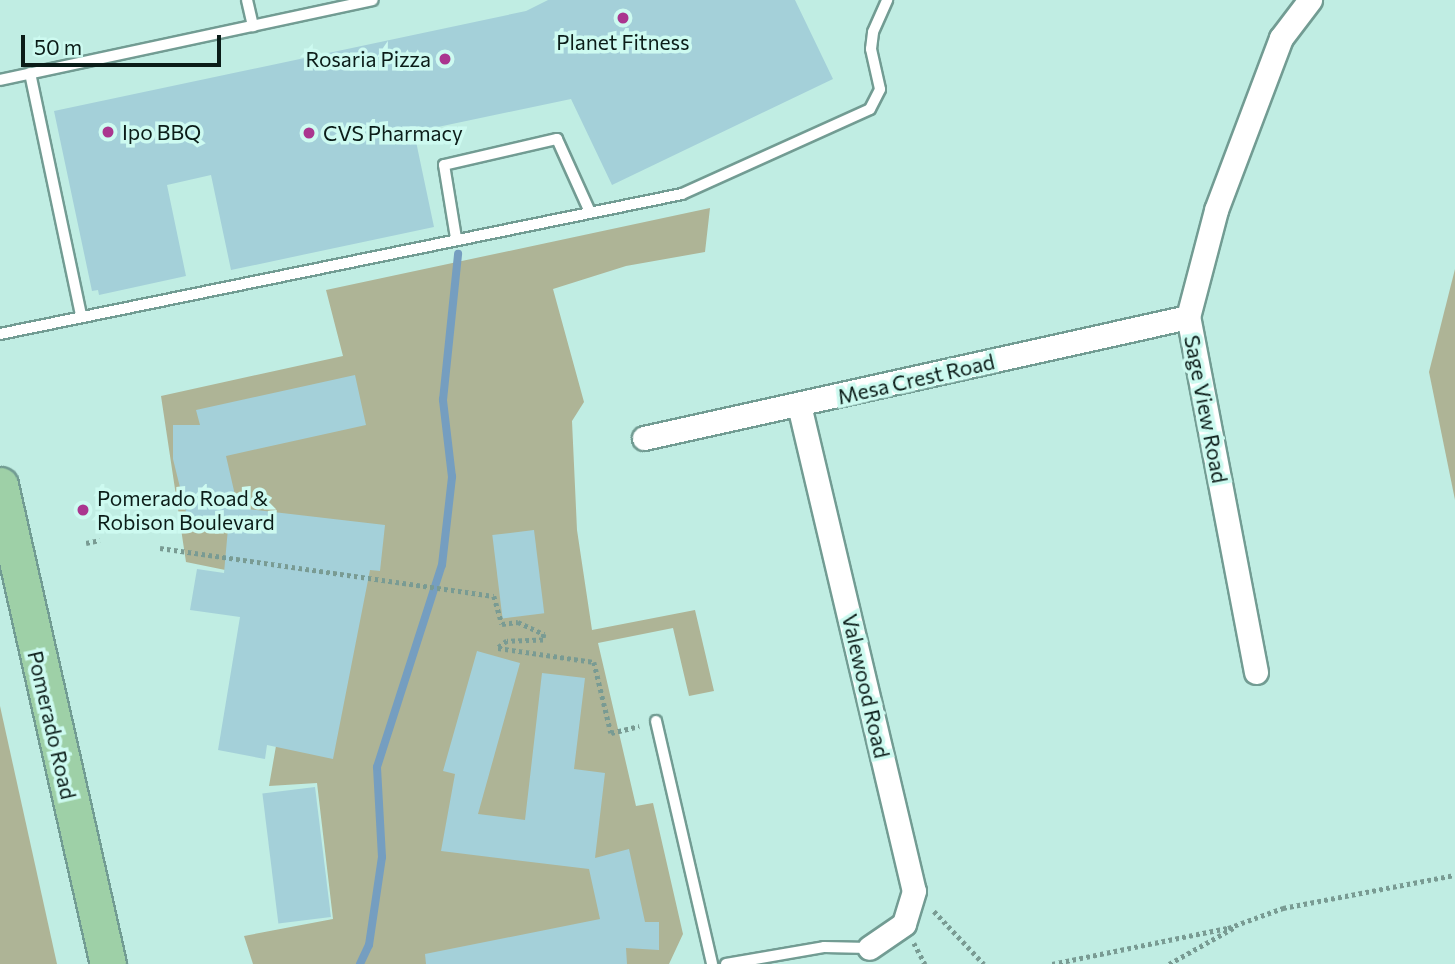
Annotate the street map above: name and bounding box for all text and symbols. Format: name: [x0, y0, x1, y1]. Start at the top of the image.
marker: Planet Fitness: [615, 10, 631, 26]
scale bar: [24, 21, 224, 65]
place label: Planet Fitness: [556, 29, 690, 55]
text: 50 m: [34, 34, 82, 59]
place label: Rosaria Pizza: [306, 46, 431, 72]
marker: Rosaria Pizza: [437, 51, 453, 67]
place label: Ipo BBQ: [122, 119, 201, 145]
place label: CVS Pharmacy: [323, 120, 463, 146]
marker: Ipo BBQ: [100, 124, 116, 140]
marker: CVS Pharmacy: [301, 125, 317, 141]
street label: Sage View Road: [1179, 333, 1233, 485]
street label: Mesa Crest Road: [835, 349, 997, 409]
place label: Pomerado Road & Robison Boulevard: [97, 485, 275, 535]
marker: Pomerado Road & Robison Boulevard: [75, 502, 91, 518]
street label: Valewood Road: [837, 611, 895, 761]
street label: Pomerado Road: [23, 648, 81, 802]

